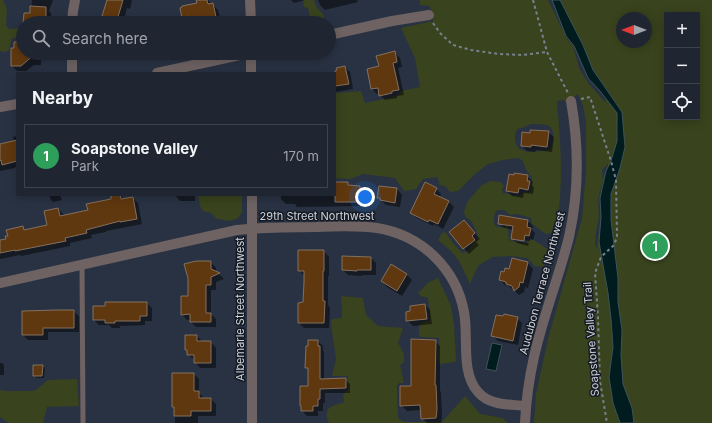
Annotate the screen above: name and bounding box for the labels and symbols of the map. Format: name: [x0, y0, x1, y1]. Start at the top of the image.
north arrow: [616, 12, 652, 48]
your location: [355, 187, 375, 207]
street label: 29th Street Northwest: [260, 209, 375, 223]
street label: Audubon Terrace Northwest: [516, 210, 568, 356]
pin: 1: [642, 231, 668, 261]
street label: Albemarle Street Northwest: [233, 237, 247, 381]
street label: Soapstone Valley Trail: [580, 281, 602, 397]

